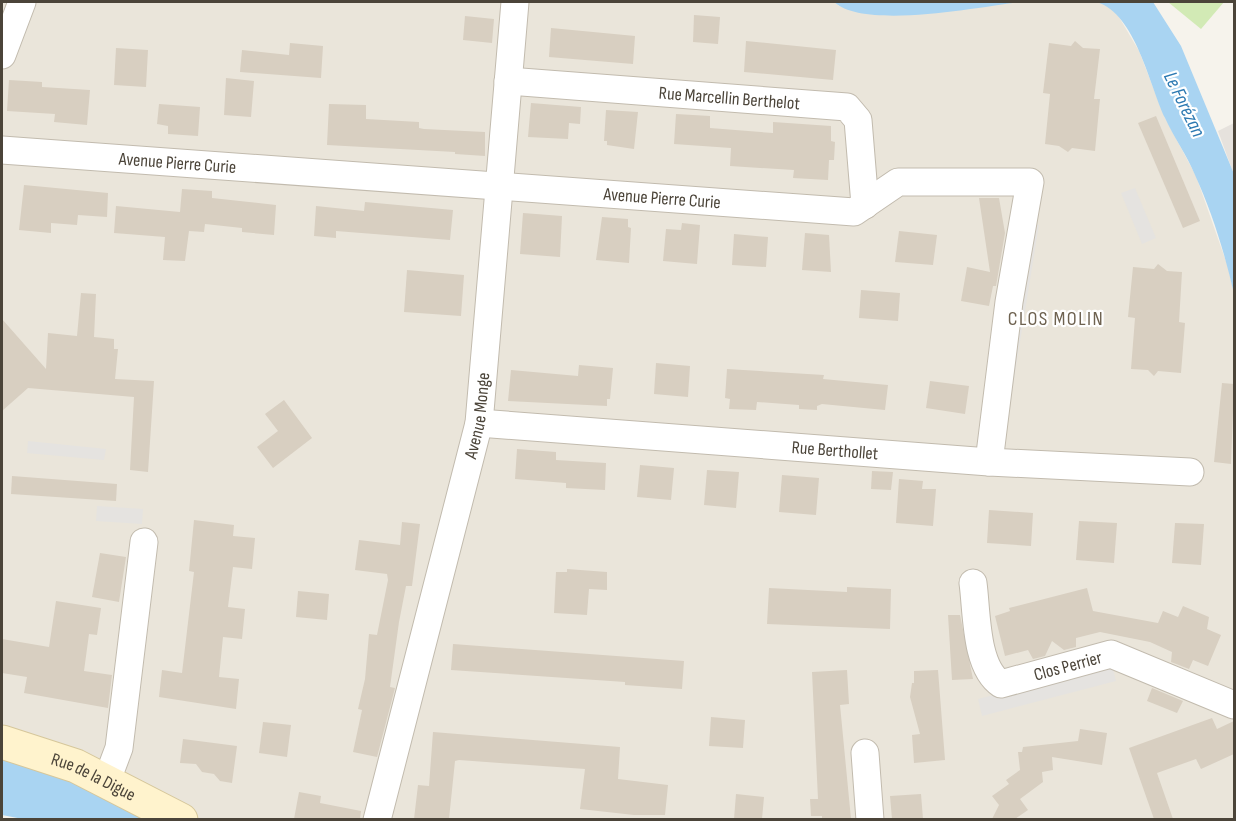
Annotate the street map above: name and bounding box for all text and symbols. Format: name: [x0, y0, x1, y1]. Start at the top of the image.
water label: Le Forézan: [1158, 68, 1210, 141]
street label: Rue Marcellin Berthelot: [658, 83, 801, 114]
street label: Avenue Pierre Curie: [117, 148, 237, 178]
street label: Avenue Pierre Curie: [602, 184, 721, 213]
district label: CLOS MOLIN: [1008, 307, 1104, 331]
street label: Avenue Monge: [460, 372, 494, 462]
street label: Rue Berthollet: [791, 437, 879, 465]
street label: Clos Perrier: [1031, 647, 1104, 686]
street label: Rue de la Digue: [49, 749, 139, 806]

